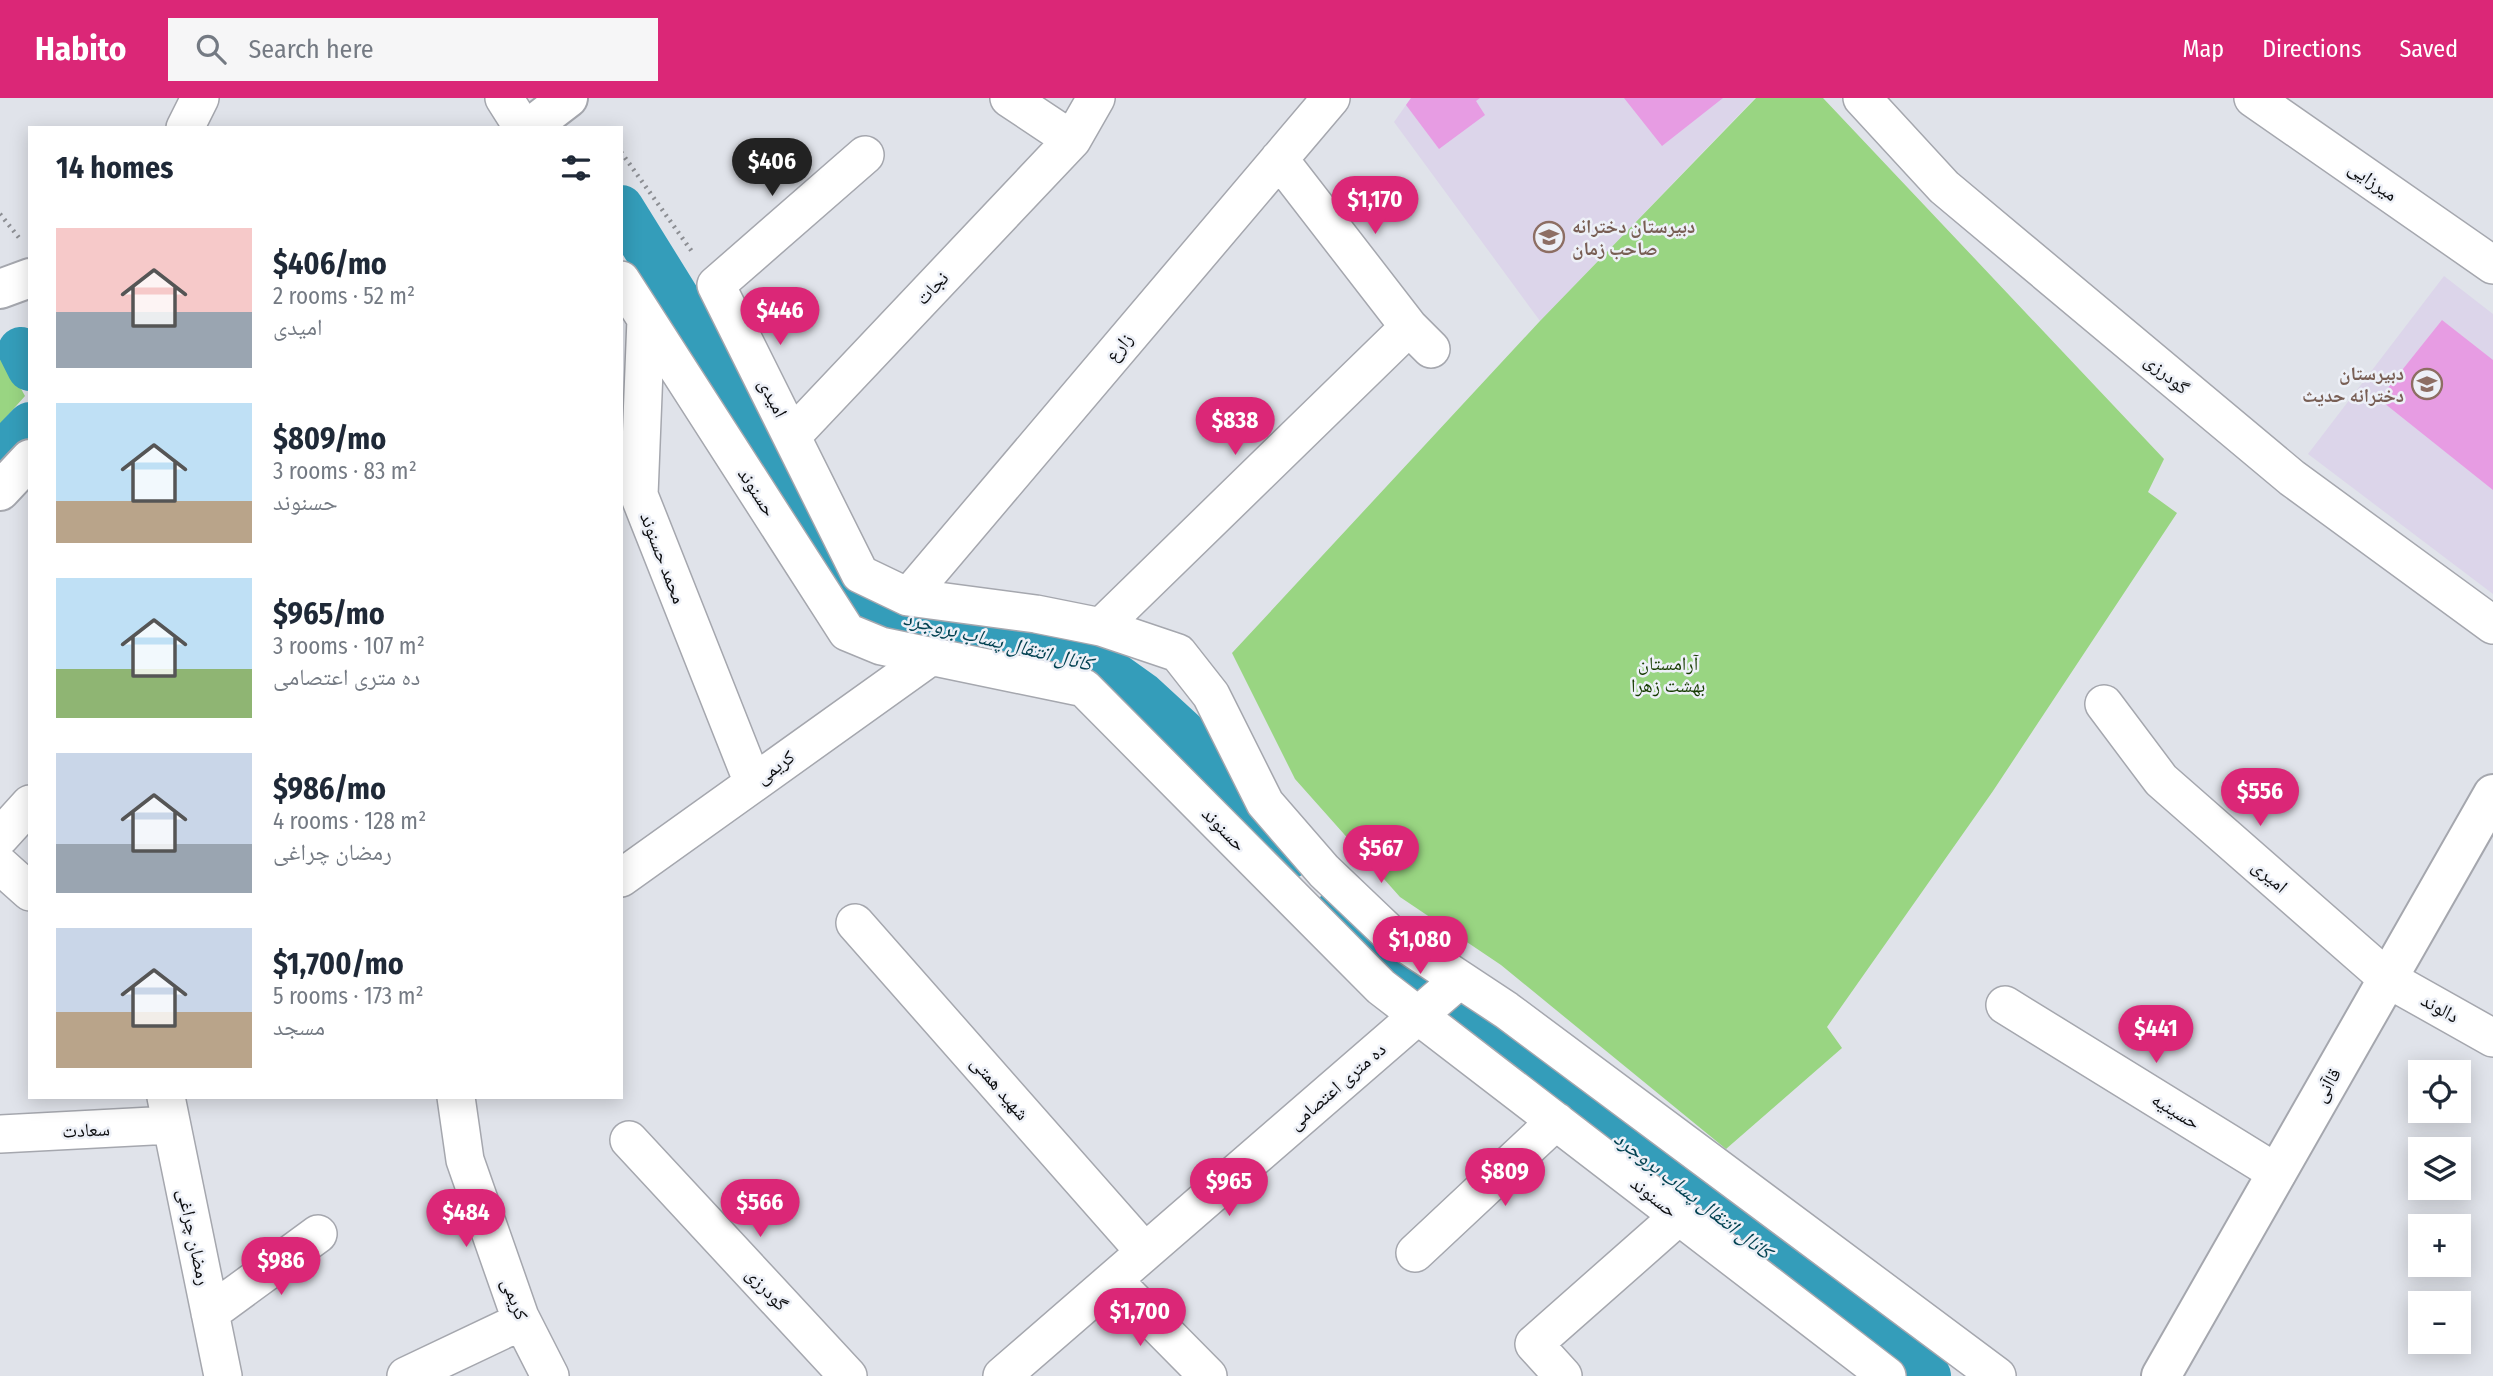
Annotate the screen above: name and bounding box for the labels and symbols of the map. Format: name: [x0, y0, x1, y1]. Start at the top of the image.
pin: $406: [731, 139, 813, 198]
street label: میرزایی: [2344, 156, 2402, 206]
pin: $1,170: [1318, 176, 1432, 236]
place label: دبیرستان دخترانه صاحب زمان: [1572, 215, 1695, 260]
school or university icon: دبیرستان دخترانه صاحب زمان: [1532, 220, 1566, 254]
street label: نجات: [911, 267, 953, 309]
pin: $446: [739, 288, 821, 347]
street label: زارع: [1100, 328, 1138, 366]
street label: گودرزی: [2140, 349, 2194, 399]
place label: دبیرستان دخترانه حدیث: [2302, 362, 2404, 407]
school or university icon: دبیرستان دخترانه حدیث: [2410, 367, 2444, 401]
street label: امیدی: [753, 375, 793, 421]
pin: $838: [1194, 398, 1276, 457]
street label: حسنوند: [733, 463, 781, 521]
street label: محمد حسنوند: [635, 509, 691, 607]
water label: کانال انتقال پساب بروجرد: [901, 605, 1098, 678]
park label: آرامستان بهشت زهرا: [1631, 652, 1705, 697]
street label: کریمی: [751, 745, 799, 789]
pin: $556: [2219, 768, 2301, 828]
street label: حسنوند: [1197, 802, 1251, 856]
pin: $567: [1340, 826, 1422, 885]
street label: امیری: [2248, 854, 2292, 898]
pin: $1,080: [1363, 916, 1477, 976]
street label: دالوند: [2417, 988, 2463, 1028]
pin: $441: [2115, 1006, 2197, 1065]
street label: ده متری اعتصامی: [1284, 1037, 1391, 1135]
street label: شهید همتی: [966, 1051, 1034, 1125]
street label: قاآنی: [2308, 1064, 2346, 1106]
street label: حسینیه: [2148, 1088, 2204, 1134]
street label: سعادت: [62, 1117, 110, 1143]
water label: کانال انتقال پساب بروجرد: [1609, 1125, 1780, 1267]
pin: $809: [1464, 1148, 1546, 1208]
pin: $965: [1188, 1158, 1270, 1218]
street label: حسنوند: [1626, 1172, 1682, 1222]
pin: $566: [719, 1180, 801, 1239]
street label: رمضان چراغی: [173, 1187, 215, 1287]
pin: $484: [425, 1190, 507, 1249]
pin: $986: [240, 1238, 322, 1297]
street label: گودرزی: [741, 1262, 793, 1316]
street label: کریمی: [497, 1275, 533, 1323]
pin: $1,700: [1083, 1288, 1197, 1348]

